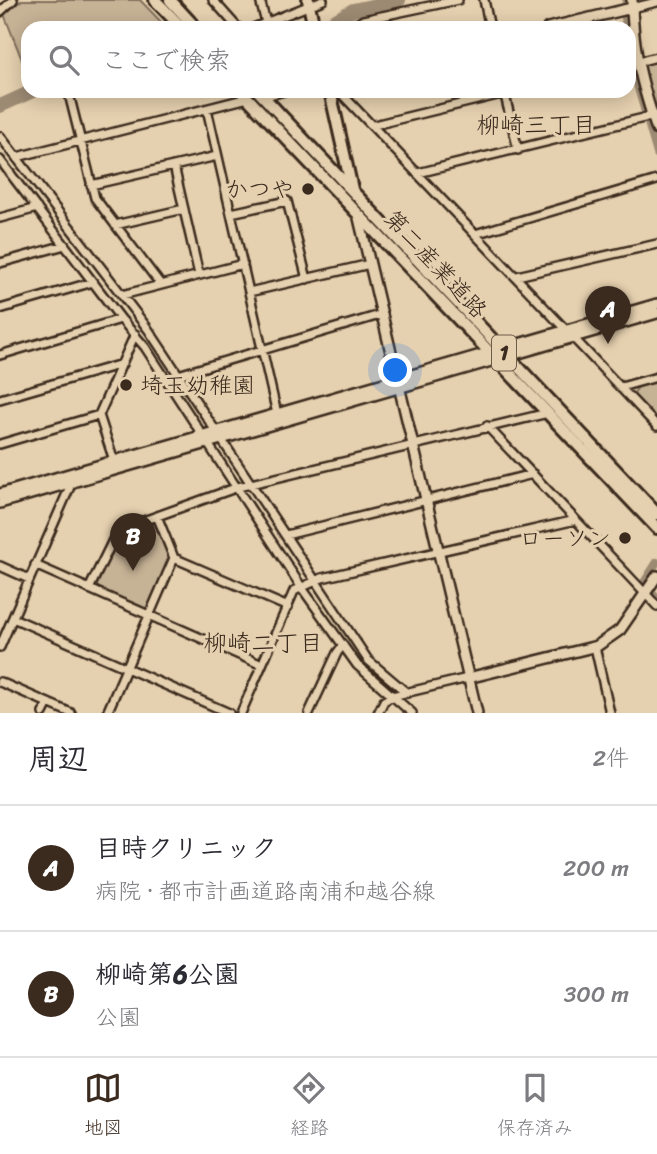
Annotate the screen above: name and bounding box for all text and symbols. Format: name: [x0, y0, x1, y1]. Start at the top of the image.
search box: [21, 21, 636, 98]
text: ここで検索: [101, 37, 231, 83]
icon: search: [45, 41, 83, 79]
district label: 柳崎三丁目: [476, 104, 596, 146]
place label: かつや: [225, 169, 294, 210]
marker: かつや: [300, 181, 316, 197]
street label: 第二産業道路: [374, 200, 498, 329]
pin: A: [585, 286, 631, 344]
road number: 1: [492, 336, 516, 370]
your location: [378, 353, 412, 387]
place label: 埼玉幼稚園: [140, 365, 255, 406]
marker: 埼玉幼稚園: [118, 377, 134, 393]
pin: B: [110, 513, 156, 571]
place label: ローソン: [519, 518, 611, 559]
marker: ローソン: [617, 530, 633, 546]
district label: 柳崎二丁目: [203, 622, 323, 664]
text: 周辺: [28, 732, 88, 786]
text: 2件: [593, 738, 629, 779]
text: 目時クリニック: [95, 825, 277, 871]
text: A: [43, 848, 59, 889]
text: 200 m: [563, 848, 629, 889]
text: 病院 · 都市計画道路南浦和越谷線: [95, 871, 435, 912]
text: 柳崎第6公園: [95, 951, 240, 997]
text: B: [44, 974, 58, 1015]
text: 300 m: [564, 974, 629, 1015]
text: 公園: [95, 997, 141, 1038]
tab: 地図: [84, 1069, 122, 1144]
tab: 経路: [290, 1069, 329, 1144]
tab: 保存済み: [497, 1069, 573, 1144]

